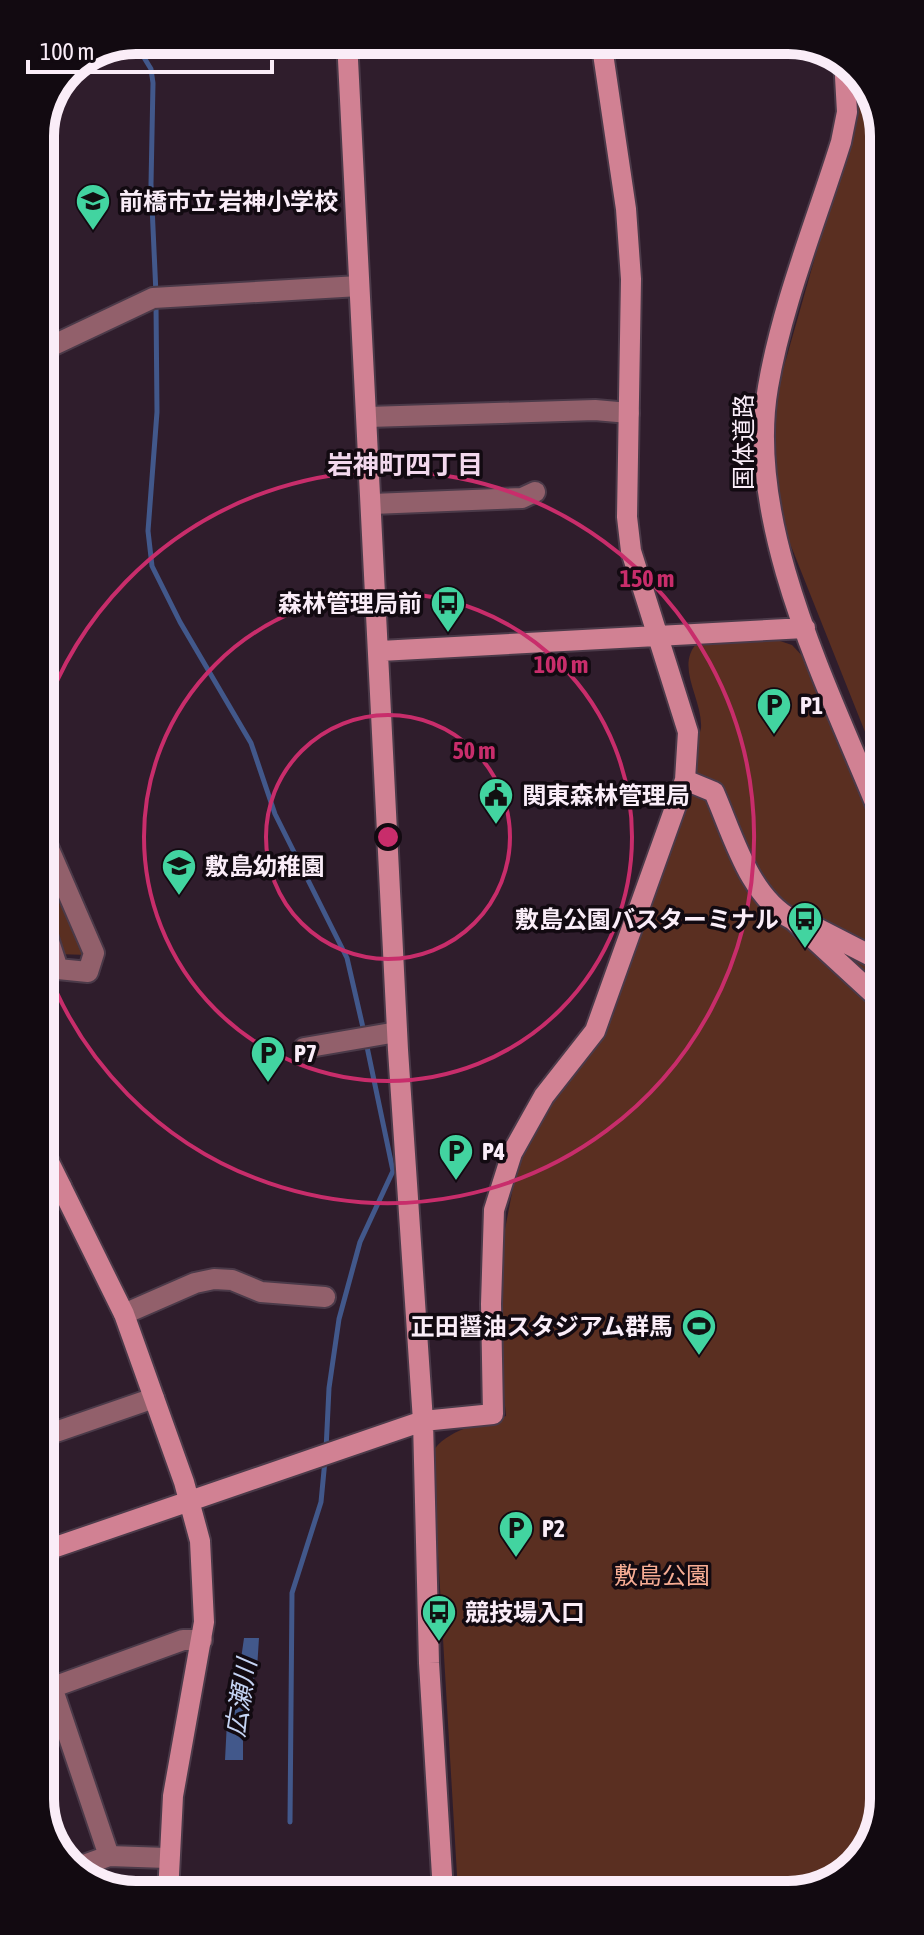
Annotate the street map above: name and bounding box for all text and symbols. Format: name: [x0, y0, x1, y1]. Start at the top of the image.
scale bar: [28, 24, 272, 74]
text: 100 m: [40, 38, 94, 65]
school or university icon: 前橋市立 岩神小学校: [74, 182, 112, 232]
place label: 前橋市立 岩神小学校: [119, 188, 338, 215]
street label: 国体道路: [730, 394, 757, 490]
district label: 岩神町四丁目: [327, 450, 483, 480]
text: 150 m: [620, 565, 674, 592]
bus stop icon: 森林管理局前: [429, 584, 467, 634]
place label: 森林管理局前: [278, 590, 422, 617]
text: 100 m: [534, 651, 588, 678]
parking icon: P1: [755, 686, 793, 736]
place label: P1: [800, 692, 823, 719]
text: 50 m: [452, 737, 496, 764]
public building icon: 関東森林管理局: [477, 776, 515, 826]
place label: 関東森林管理局: [522, 782, 690, 809]
centre of rings: [374, 823, 402, 851]
school or university icon: 敷島幼稚園: [160, 847, 198, 897]
place label: 敷島幼稚園: [205, 853, 325, 880]
bus stop icon: 敷島公園バスターミナル: [786, 900, 824, 950]
place label: 敷島公園バスターミナル: [515, 906, 779, 933]
parking icon: P7: [249, 1034, 287, 1084]
place label: P7: [294, 1040, 317, 1067]
parking icon: P4: [437, 1132, 475, 1182]
place label: P4: [482, 1138, 505, 1165]
sports icon: 正田醤油スタジアム群馬: [680, 1307, 718, 1357]
place label: 正田醤油スタジアム群馬: [411, 1313, 673, 1340]
parking icon: P2: [497, 1509, 535, 1559]
place label: P2: [542, 1515, 565, 1542]
park label: 敷島公園: [614, 1562, 710, 1589]
bus stop icon: 競技場入口: [420, 1593, 458, 1643]
place label: 競技場入口: [465, 1599, 585, 1626]
water label: 広瀬川: [220, 1654, 262, 1739]

